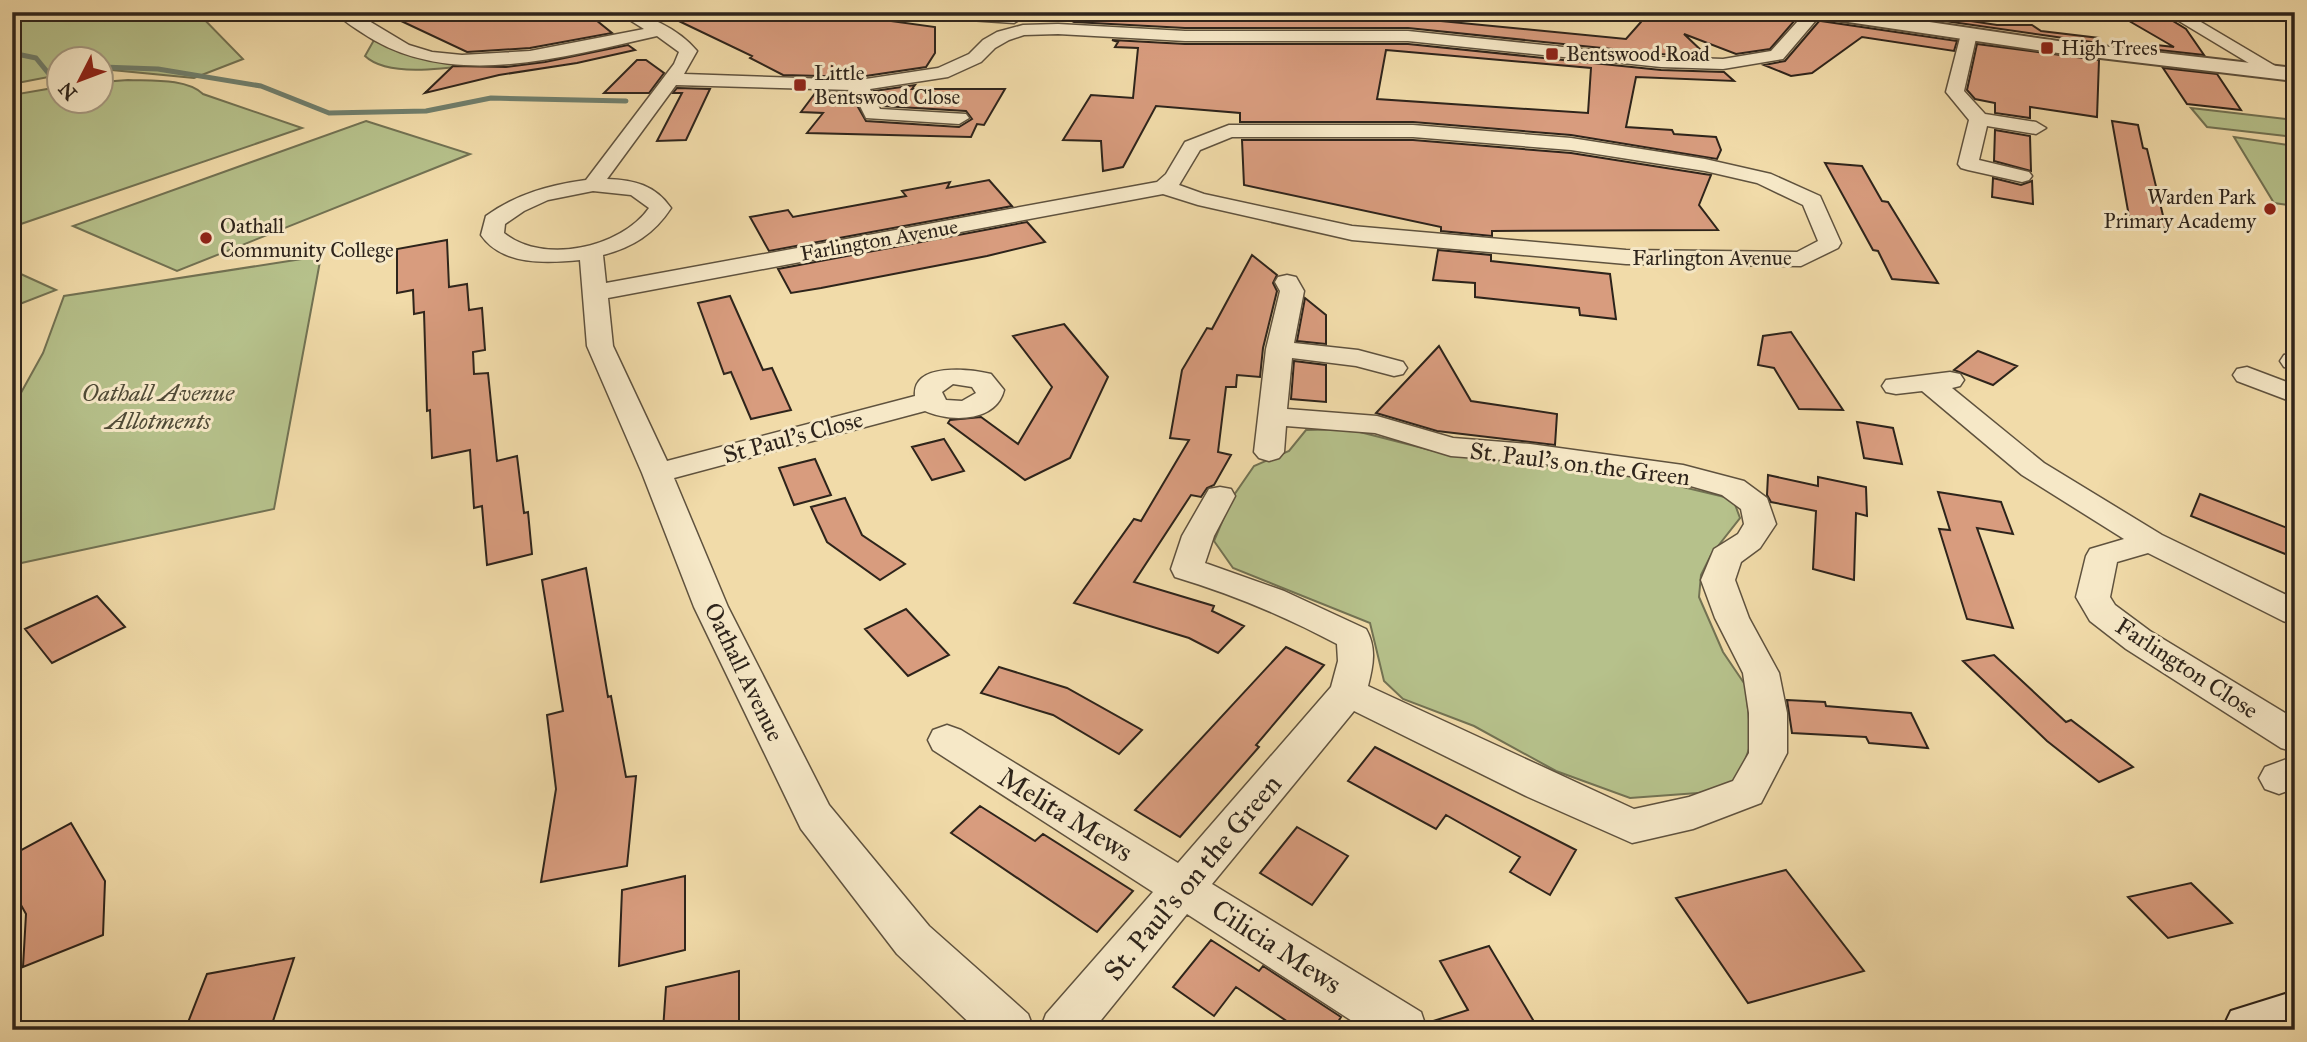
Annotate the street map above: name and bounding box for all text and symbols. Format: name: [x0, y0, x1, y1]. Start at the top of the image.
place label: High Trees: [2061, 35, 2158, 61]
marker: High Trees: [2039, 40, 2055, 56]
place label: Bentswood Road: [1566, 41, 1710, 67]
north arrow: [46, 46, 116, 116]
marker: Bentswood Road: [1544, 46, 1560, 62]
place label: Little Bentswood Close: [814, 60, 960, 110]
text: N: [54, 77, 82, 105]
marker: Little Bentswood Close: [792, 77, 808, 93]
place label: Warden Park Primary Academy: [2104, 184, 2257, 234]
marker: Warden Park Primary Academy: [2262, 201, 2278, 217]
place label: Oathall Community College: [220, 213, 394, 263]
street label: Farlington Avenue: [798, 213, 960, 267]
marker: Oathall Community College: [198, 230, 214, 246]
street label: Farlington Avenue: [1632, 245, 1792, 271]
park label: Oathall Avenue Allotments: [82, 378, 235, 436]
street label: St Paul's Close: [720, 404, 866, 470]
street label: St. Paul's on the Green: [1468, 436, 1692, 492]
street label: Oathall Avenue: [698, 598, 790, 746]
street label: Farlington Close: [2110, 611, 2264, 725]
street label: Melita Mews: [992, 759, 1139, 870]
street label: St. Paul's on the Green: [1096, 767, 1289, 988]
street label: Cilicia Mews: [1205, 891, 1348, 1001]

